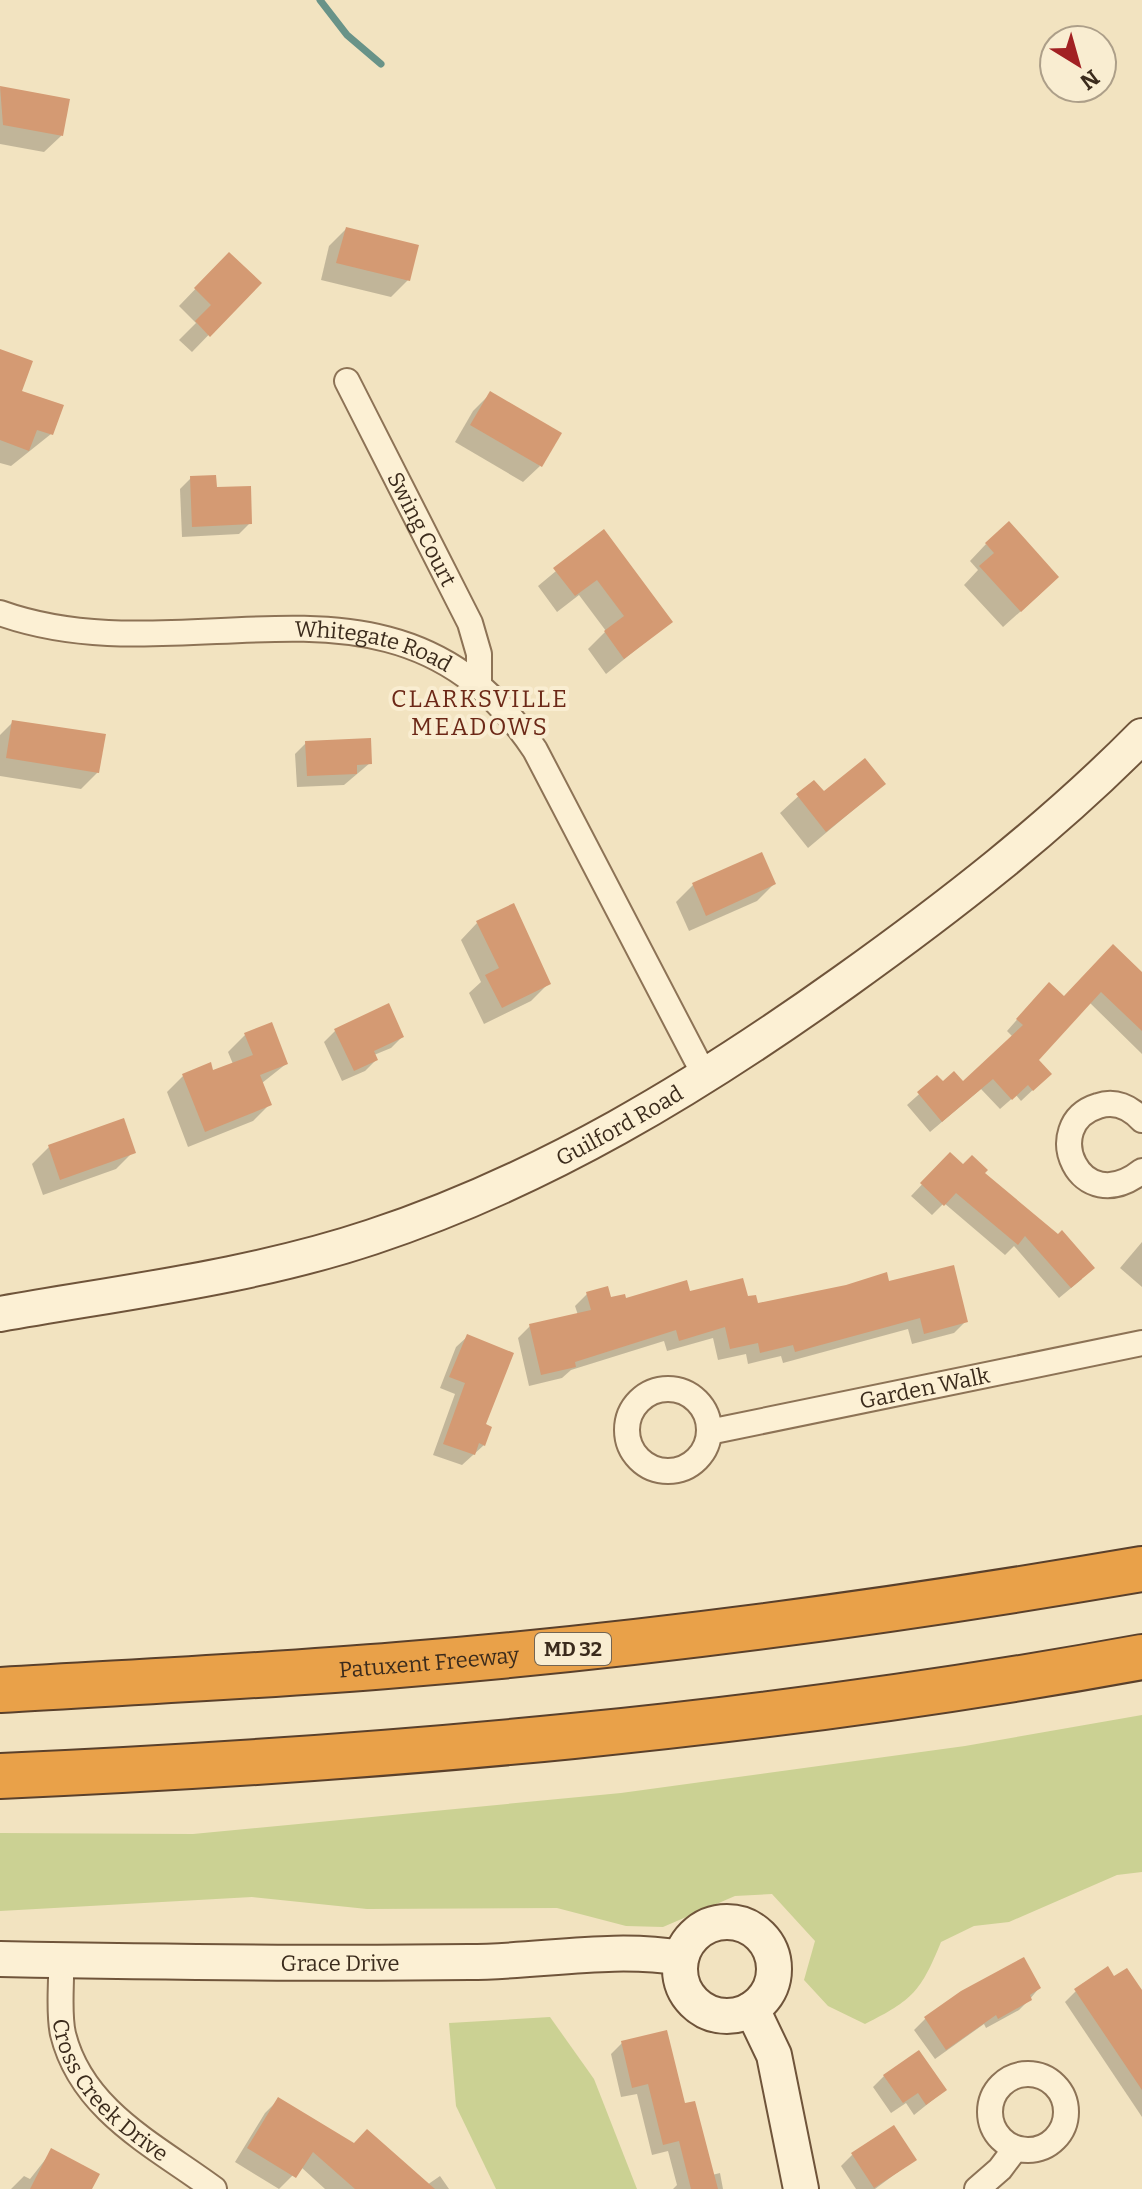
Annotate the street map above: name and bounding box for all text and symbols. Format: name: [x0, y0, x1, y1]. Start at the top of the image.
north arrow: [1038, 24, 1118, 104]
text: N: [1075, 64, 1105, 95]
street label: Swing Court: [382, 467, 463, 591]
street label: Whitegate Road: [294, 615, 457, 677]
district label: CLARKSVILLE MEADOWS: [391, 685, 569, 741]
street label: Guilford Road: [551, 1079, 688, 1171]
street label: Garden Walk: [857, 1361, 992, 1414]
road number: MD 32: [535, 1633, 611, 1665]
street label: Patuxent Freeway: [338, 1641, 521, 1683]
street label: Grace Drive: [280, 1949, 399, 1976]
street label: Cross Creek Drive: [47, 2017, 174, 2167]

